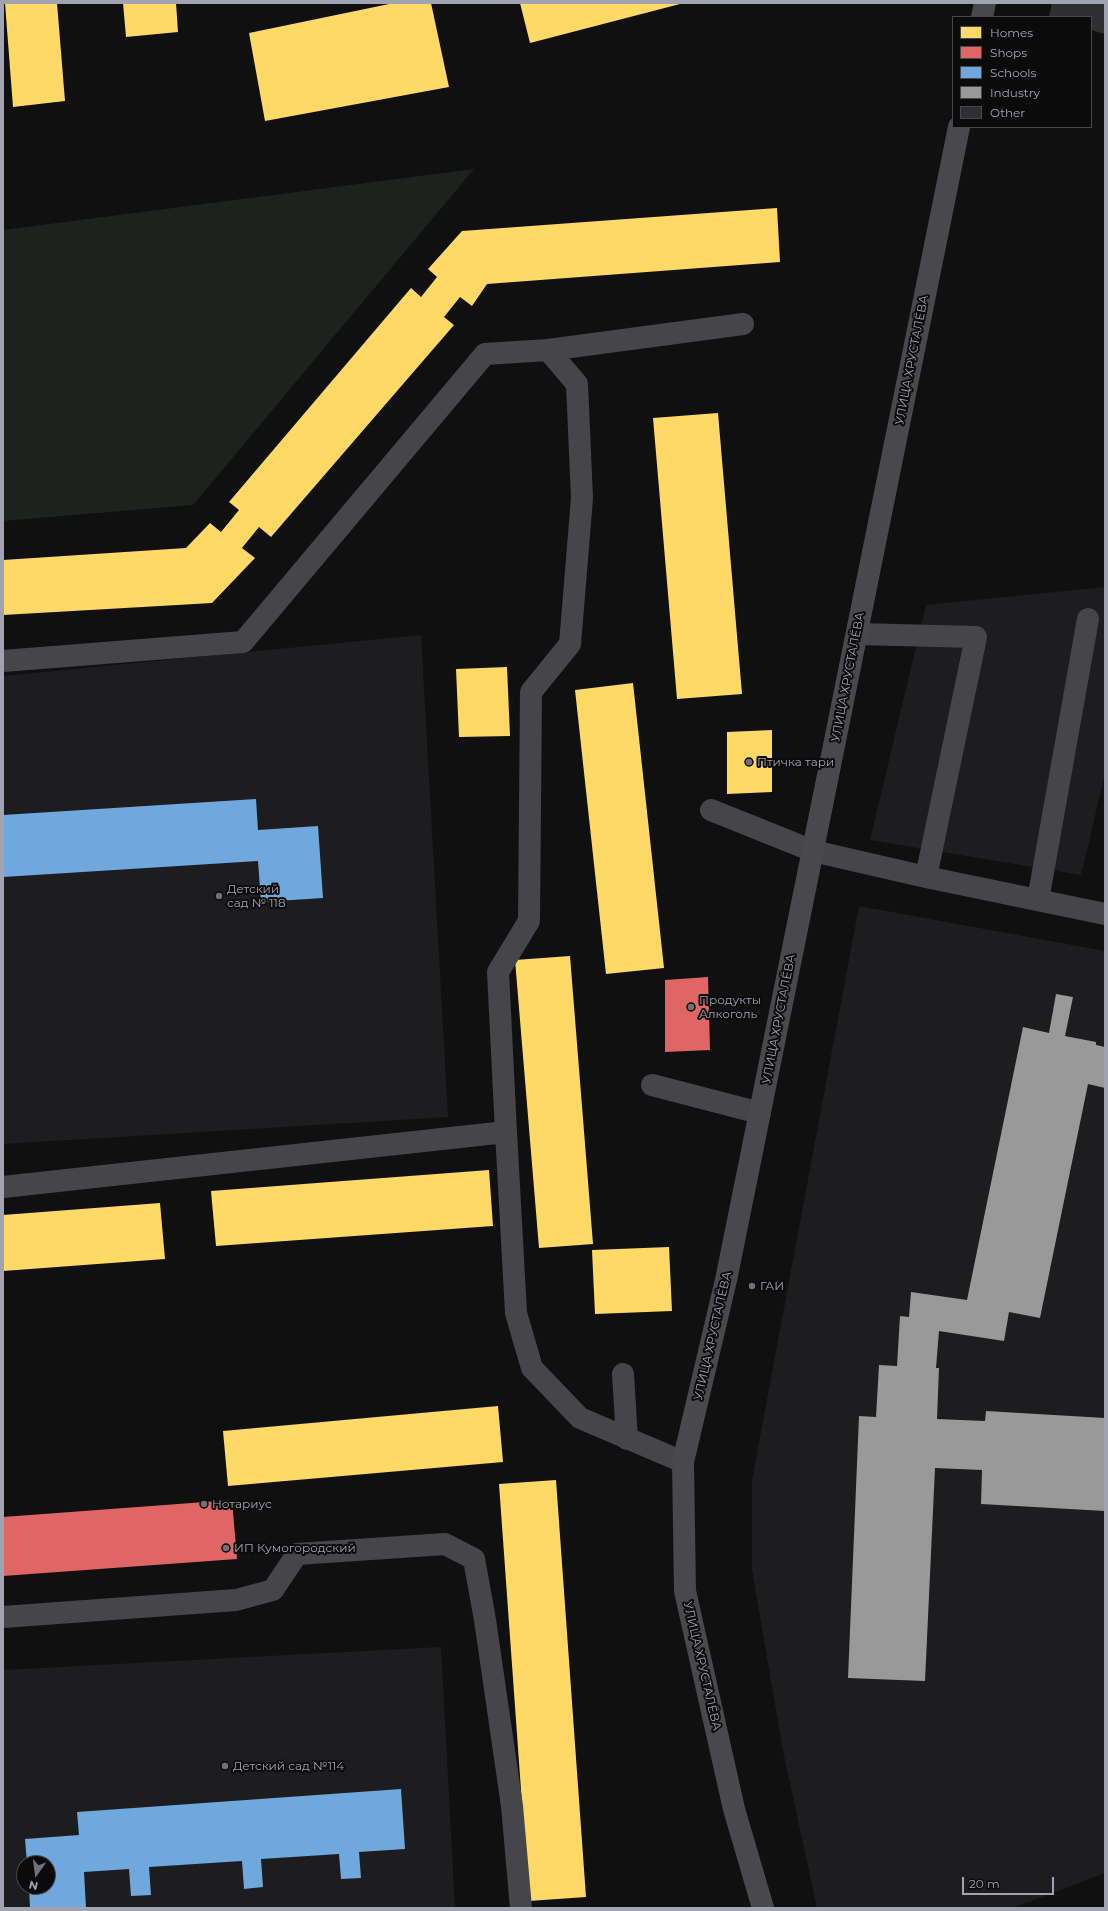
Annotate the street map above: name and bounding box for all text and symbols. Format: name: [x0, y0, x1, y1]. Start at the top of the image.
legend: [952, 16, 1092, 128]
text: Homes: [990, 25, 1033, 40]
text: Shops: [990, 45, 1027, 60]
text: Schools: [990, 65, 1036, 80]
text: Industry: [990, 85, 1040, 100]
text: Other: [990, 105, 1025, 120]
street label: УЛИЦА ХРУСТАЛЁВА: [892, 294, 932, 426]
street label: УЛИЦА ХРУСТАЛЁВА: [828, 611, 868, 743]
place label: Птичка тари: [757, 755, 834, 769]
marker: Птичка тари: [744, 757, 754, 767]
place label: Детский сад № 118: [227, 882, 286, 910]
marker: Детский сад № 118: [214, 891, 224, 901]
street label: УЛИЦА ХРУСТАЛЁВА: [759, 953, 799, 1085]
place label: Продукты Алкоголь: [699, 993, 761, 1021]
marker: Продукты Алкоголь: [686, 1002, 696, 1012]
street label: УЛИЦА ХРУСТАЛЁВА: [691, 1270, 735, 1402]
place label: ГАИ: [760, 1279, 784, 1293]
marker: ГАИ: [747, 1281, 757, 1291]
place label: Нотариус: [212, 1497, 272, 1511]
marker: Нотариус: [199, 1499, 209, 1509]
place label: ИП Кумогородский: [234, 1541, 356, 1555]
marker: ИП Кумогородский: [221, 1543, 231, 1553]
street label: УЛИЦА ХРУСТАЛЁВА: [680, 1600, 724, 1732]
place label: Детский сад №114: [233, 1759, 344, 1773]
marker: Детский сад №114: [220, 1761, 230, 1771]
north arrow: [16, 1855, 56, 1895]
scale bar: [964, 1869, 1056, 1895]
text: 20 m: [969, 1876, 1000, 1891]
text: N: [27, 1878, 39, 1894]

